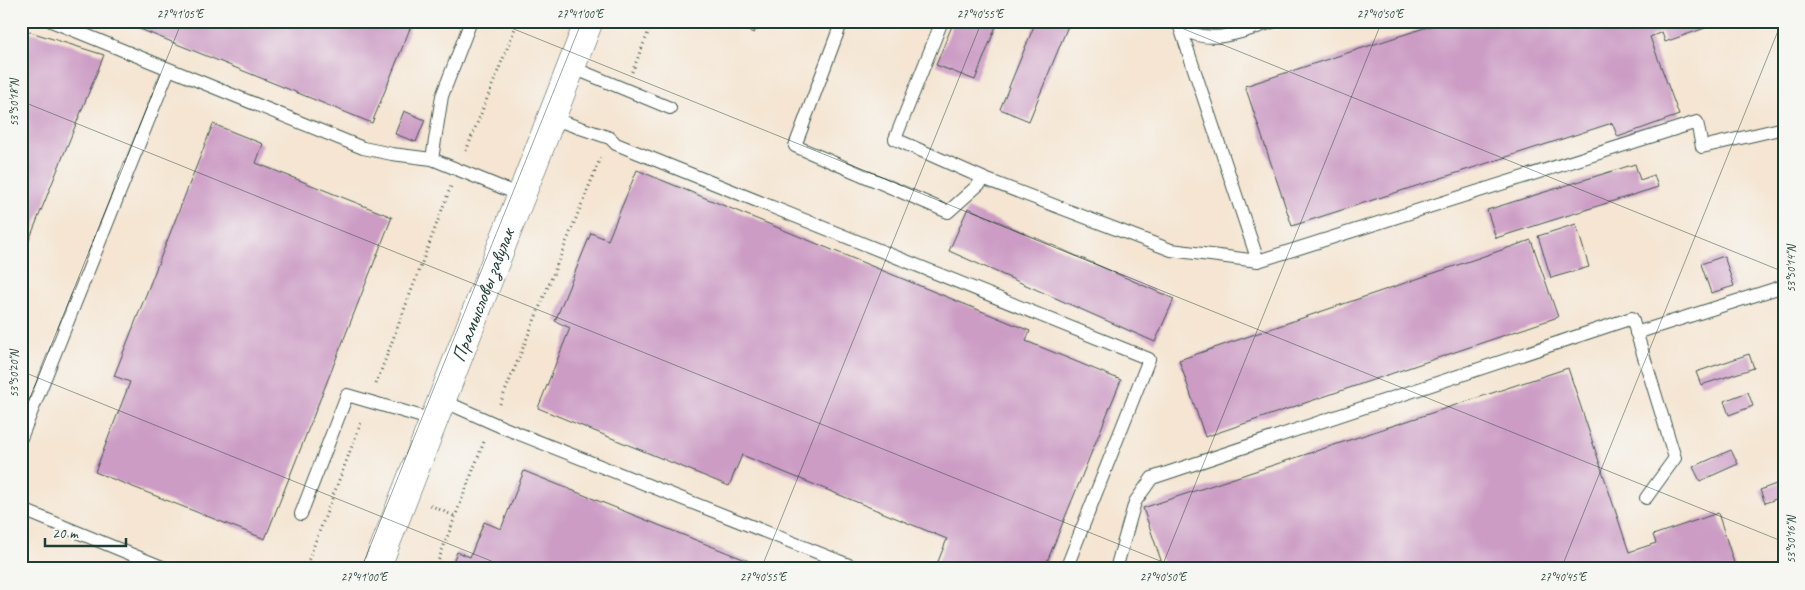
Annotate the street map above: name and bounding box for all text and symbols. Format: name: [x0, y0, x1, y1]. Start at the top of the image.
text: 27°41'05"E: [157, 6, 205, 22]
text: 27°41'00"E: [557, 6, 605, 22]
text: 27°40'55"E: [957, 6, 1005, 22]
text: 27°40'50"E: [1357, 6, 1405, 22]
text: 53°50'18"N: [6, 78, 22, 127]
street label: Прамысловы завулак: [446, 223, 521, 365]
text: 53°50'14"N: [1783, 244, 1799, 293]
text: 53°50'20"N: [6, 349, 22, 398]
scale bar: [45, 515, 126, 547]
text: 53°50'16"N: [1783, 515, 1799, 564]
text: 20 m: [52, 524, 79, 543]
text: 27°41'00"E: [341, 569, 389, 585]
text: 27°40'55"E: [740, 569, 788, 585]
text: 27°40'50"E: [1140, 569, 1188, 585]
text: 27°40'45"E: [1540, 569, 1588, 585]

